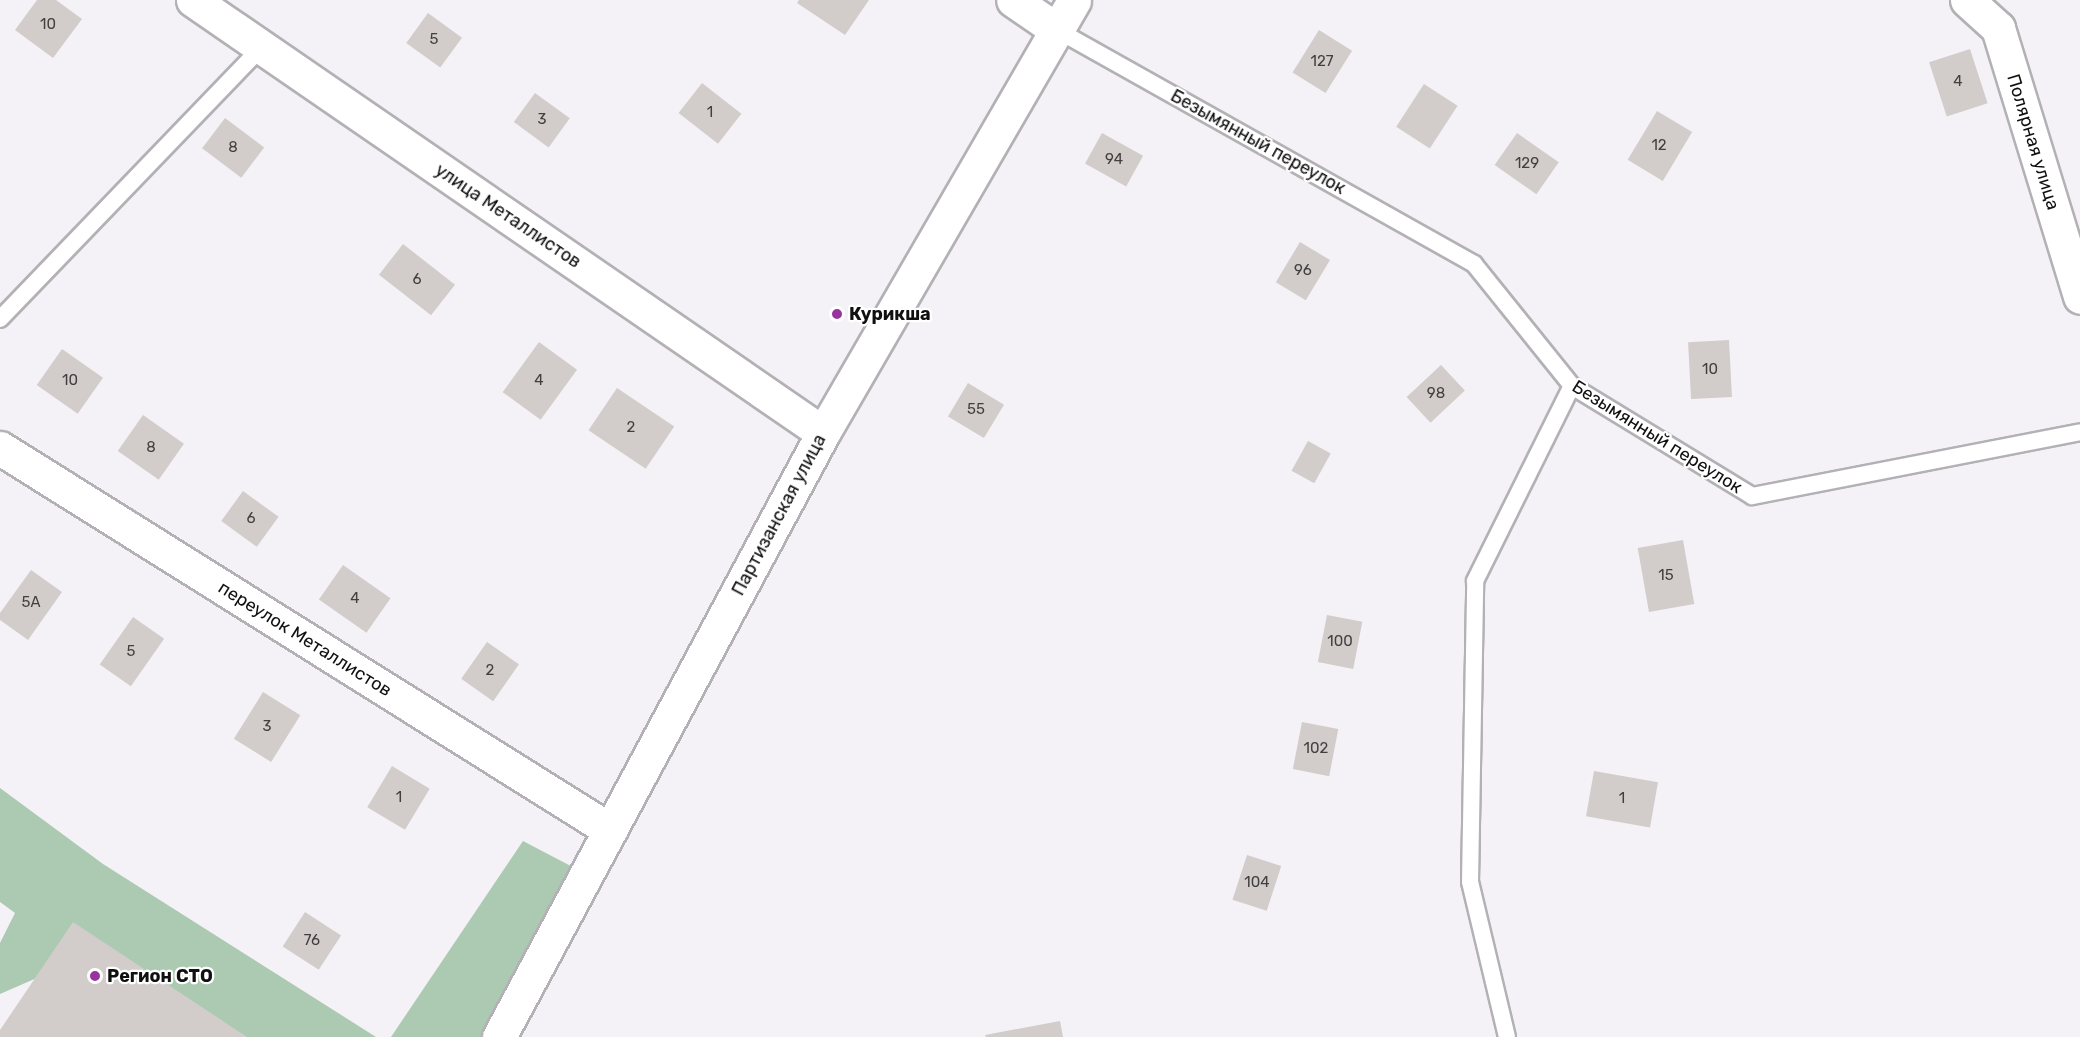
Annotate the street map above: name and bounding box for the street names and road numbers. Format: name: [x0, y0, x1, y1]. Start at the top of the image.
street label: Полярная улица: [2002, 71, 2064, 213]
street label: Безымянный переулок: [1167, 85, 1349, 199]
street label: улица Металлистов: [431, 159, 585, 273]
street label: Безымянный переулок: [1568, 376, 1746, 498]
street label: Партизанская улица: [727, 431, 831, 599]
street label: переулок Металлистов: [214, 577, 396, 701]

